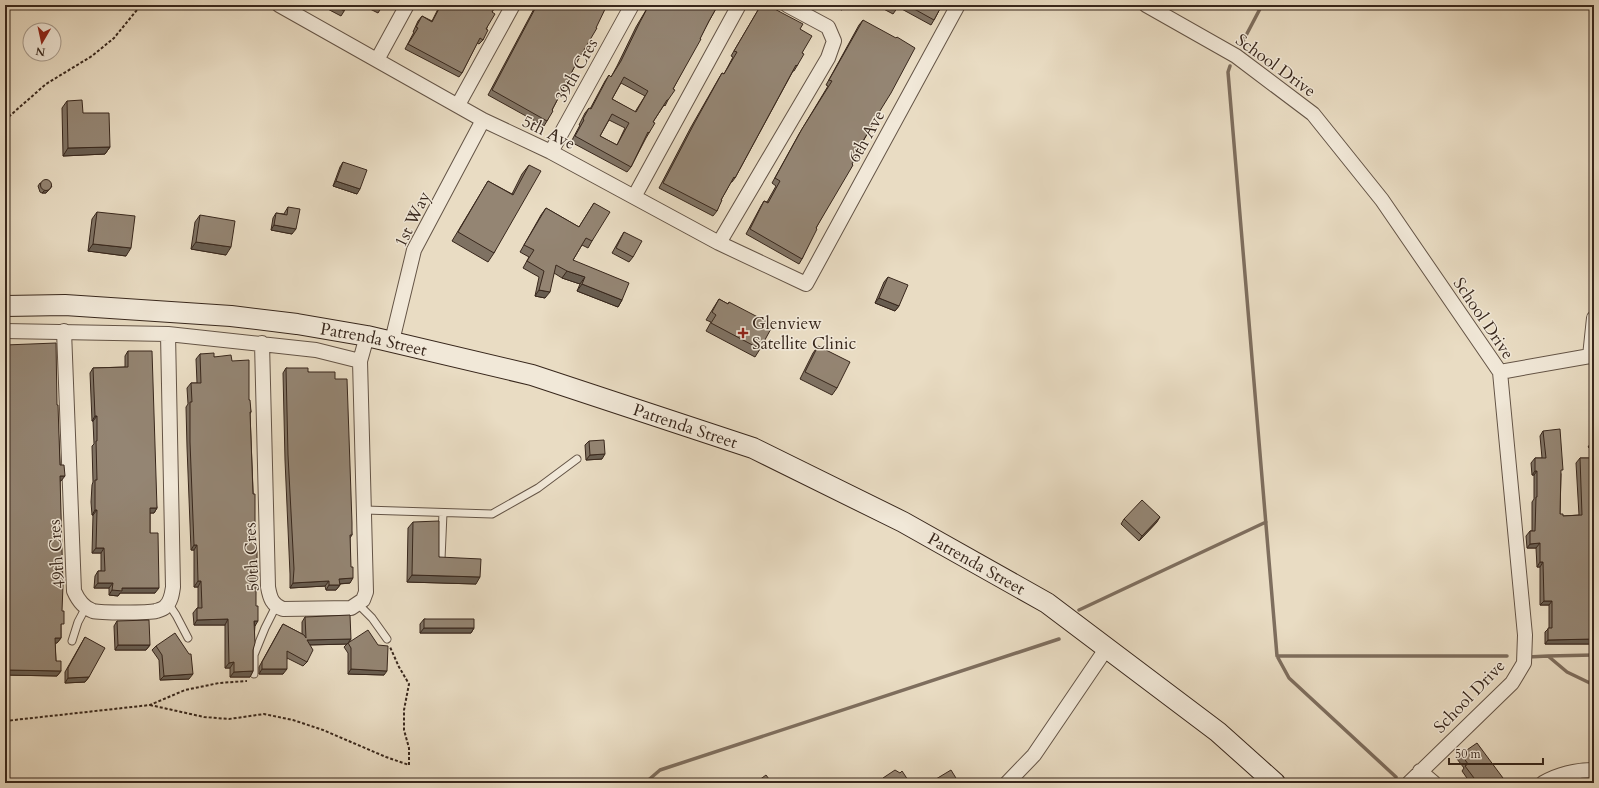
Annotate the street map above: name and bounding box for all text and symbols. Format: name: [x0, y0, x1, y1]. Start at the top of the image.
north arrow: [22, 22, 62, 62]
street label: School Drive: [1231, 28, 1320, 102]
street label: 39th Cres: [550, 34, 603, 106]
text: N: [34, 43, 46, 60]
street label: 6th Ave: [843, 106, 890, 166]
street label: 5th Ave: [518, 110, 579, 155]
street label: 1st Way: [389, 187, 436, 251]
street label: School Drive: [1448, 273, 1519, 364]
place label: Glenview Satellite Clinic: [752, 312, 857, 355]
street label: Patrenda Street: [319, 317, 430, 362]
marker: Glenview Satellite Clinic: [737, 327, 749, 339]
street label: Patrenda Street: [630, 398, 741, 454]
street label: 49th Cres: [43, 518, 70, 589]
street label: 50th Cres: [238, 521, 265, 592]
street label: Patrenda Street: [924, 527, 1030, 601]
street label: School Drive: [1428, 655, 1510, 738]
scale bar: [1449, 740, 1543, 766]
text: 50 m: [1455, 746, 1482, 762]

